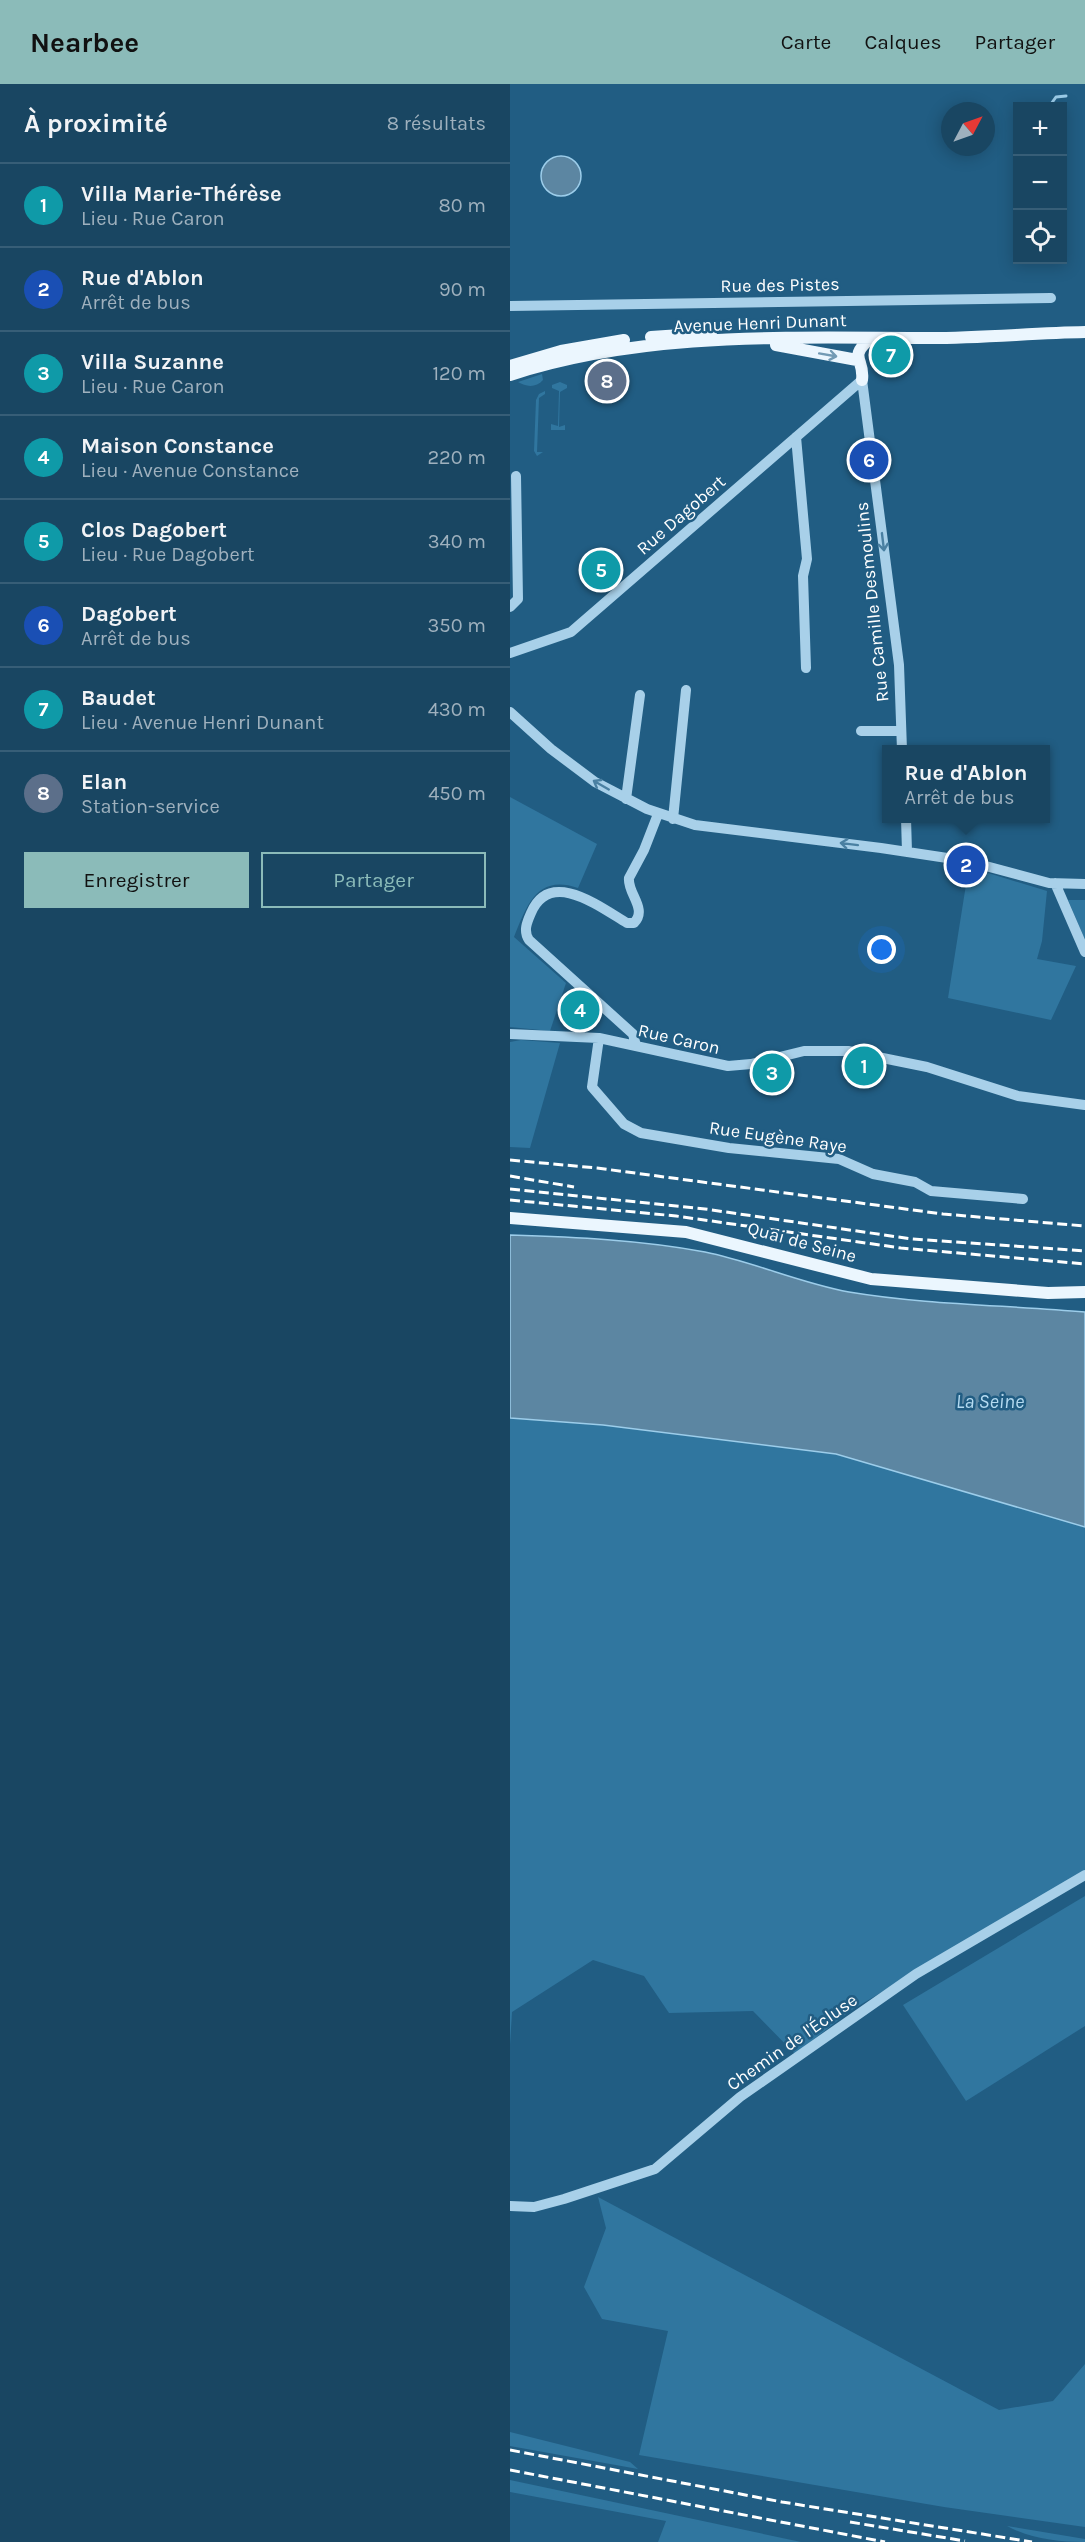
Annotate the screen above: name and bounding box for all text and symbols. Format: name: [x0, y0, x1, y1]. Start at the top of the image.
text: Nearbee: [30, 26, 139, 59]
text: Carte: [781, 30, 831, 54]
text: Calques: [864, 30, 942, 54]
text: Partager: [975, 30, 1055, 54]
north arrow: [941, 102, 995, 156]
map controls: [1013, 102, 1067, 264]
button: +: [1013, 102, 1067, 156]
text: À proximité: [24, 108, 168, 139]
text: 8 résultats: [387, 112, 486, 135]
button: −: [1013, 156, 1067, 210]
text: Villa Marie-Thérèse: [81, 181, 282, 207]
text: 1: [40, 194, 47, 217]
text: 80 m: [438, 194, 486, 217]
text: Lieu · Rue Caron: [81, 207, 225, 230]
button: locate: [1013, 210, 1067, 264]
text: Rue d'Ablon: [81, 265, 204, 291]
street label: Rue des Pistes: [720, 273, 840, 297]
text: 2: [37, 278, 50, 301]
text: 90 m: [439, 278, 486, 301]
text: Arrêt de bus: [81, 291, 191, 314]
street label: Avenue Henri Dunant: [673, 309, 847, 337]
pin: 7: [872, 332, 910, 378]
text: Villa Suzanne: [81, 349, 224, 375]
one-way arrow: [817, 350, 837, 361]
pin: 8: [588, 358, 626, 404]
text: 3: [37, 362, 50, 385]
text: 120 m: [432, 362, 486, 385]
text: Lieu · Rue Caron: [81, 375, 225, 398]
text: Maison Constance: [81, 433, 274, 459]
pin: 6: [850, 438, 888, 482]
text: 4: [38, 446, 49, 469]
text: 220 m: [427, 446, 486, 469]
text: Lieu · Avenue Constance: [81, 459, 299, 482]
street label: Rue Dagobert: [632, 470, 730, 560]
street label: Rue Camille Desmoulins: [851, 501, 893, 703]
text: Clos Dagobert: [81, 517, 227, 543]
text: 5: [38, 530, 49, 553]
text: 340 m: [428, 530, 486, 553]
one-way arrow: [878, 532, 889, 551]
text: Lieu · Rue Dagobert: [81, 543, 254, 566]
pin: 5: [582, 548, 620, 592]
text: Dagobert: [81, 601, 177, 627]
text: 6: [37, 614, 50, 637]
text: 350 m: [428, 614, 486, 637]
text: Arrêt de bus: [81, 627, 191, 650]
text: Baudet: [81, 685, 156, 711]
text: 7: [39, 698, 48, 721]
text: 430 m: [428, 698, 486, 721]
text: Lieu · Avenue Henri Dunant: [81, 711, 324, 734]
popup: [882, 745, 1050, 823]
text: Rue d'Ablon: [905, 760, 1027, 786]
text: Elan: [81, 769, 127, 795]
one-way arrow: [593, 779, 610, 791]
text: 8: [37, 782, 50, 805]
text: 450 m: [428, 782, 486, 805]
text: Arrêt de bus: [905, 786, 1014, 809]
text: Station-service: [81, 795, 220, 818]
one-way arrow: [840, 838, 860, 849]
pin: 2: [946, 842, 986, 888]
button: Enregistrer: [24, 852, 249, 908]
button: Partager: [261, 852, 486, 908]
your location: [867, 935, 896, 964]
pin: 4: [560, 988, 600, 1032]
street label: Rue Caron: [636, 1019, 722, 1059]
pin: 1: [844, 1044, 884, 1088]
pin: 3: [752, 1050, 792, 1096]
street label: Rue Eugène Raye: [708, 1116, 848, 1158]
street label: Quai de Seine: [745, 1217, 859, 1267]
water label: La Seine: [956, 1390, 1024, 1413]
street label: Chemin de l'Écluse: [722, 1988, 861, 2095]

